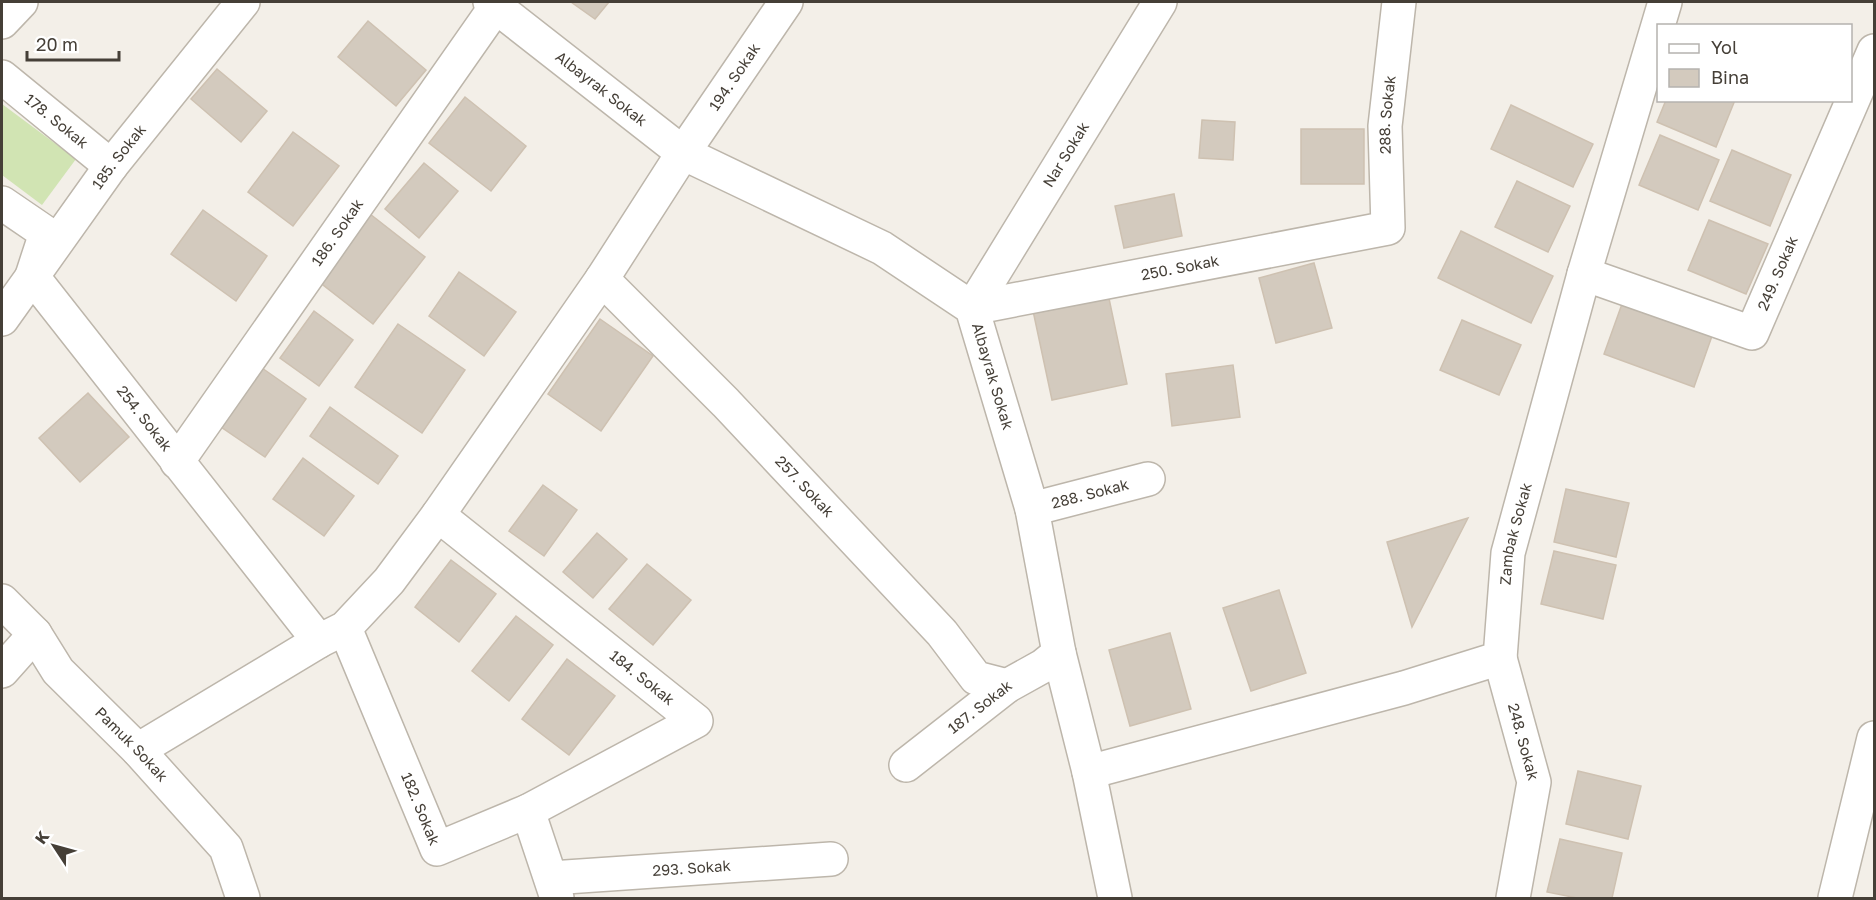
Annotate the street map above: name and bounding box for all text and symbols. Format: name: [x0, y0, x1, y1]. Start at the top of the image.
scale bar: [27, 24, 118, 62]
legend: [1657, 24, 1852, 102]
text: 20 m: [36, 33, 78, 55]
text: Yol: [1711, 36, 1738, 58]
street label: 194. Sokak: [705, 39, 764, 114]
street label: Albayrak Sokak: [553, 47, 651, 130]
text: Bina: [1711, 66, 1749, 88]
street label: 288. Sokak: [1375, 74, 1399, 155]
street label: 178. Sokak: [21, 89, 93, 152]
street label: Nar Sokak: [1038, 118, 1093, 190]
street label: 185. Sokak: [87, 120, 149, 192]
street label: 186. Sokak: [307, 195, 367, 269]
street label: 249. Sokak: [1753, 233, 1801, 313]
street label: 250. Sokak: [1140, 251, 1221, 283]
street label: Albayrak Sokak: [969, 320, 1018, 432]
street label: 254. Sokak: [114, 382, 177, 455]
street label: 257. Sokak: [772, 451, 839, 521]
street label: 288. Sokak: [1049, 474, 1131, 512]
street label: Zambak Sokak: [1496, 480, 1535, 586]
street label: 184. Sokak: [607, 646, 679, 709]
street label: 187. Sokak: [944, 675, 1016, 737]
street label: 248. Sokak: [1505, 701, 1543, 783]
street label: Pamuk Sokak: [92, 703, 172, 785]
street label: 182. Sokak: [398, 769, 445, 848]
north arrow: [24, 816, 84, 876]
text: K: [30, 826, 54, 848]
street label: 293. Sokak: [652, 856, 732, 879]

